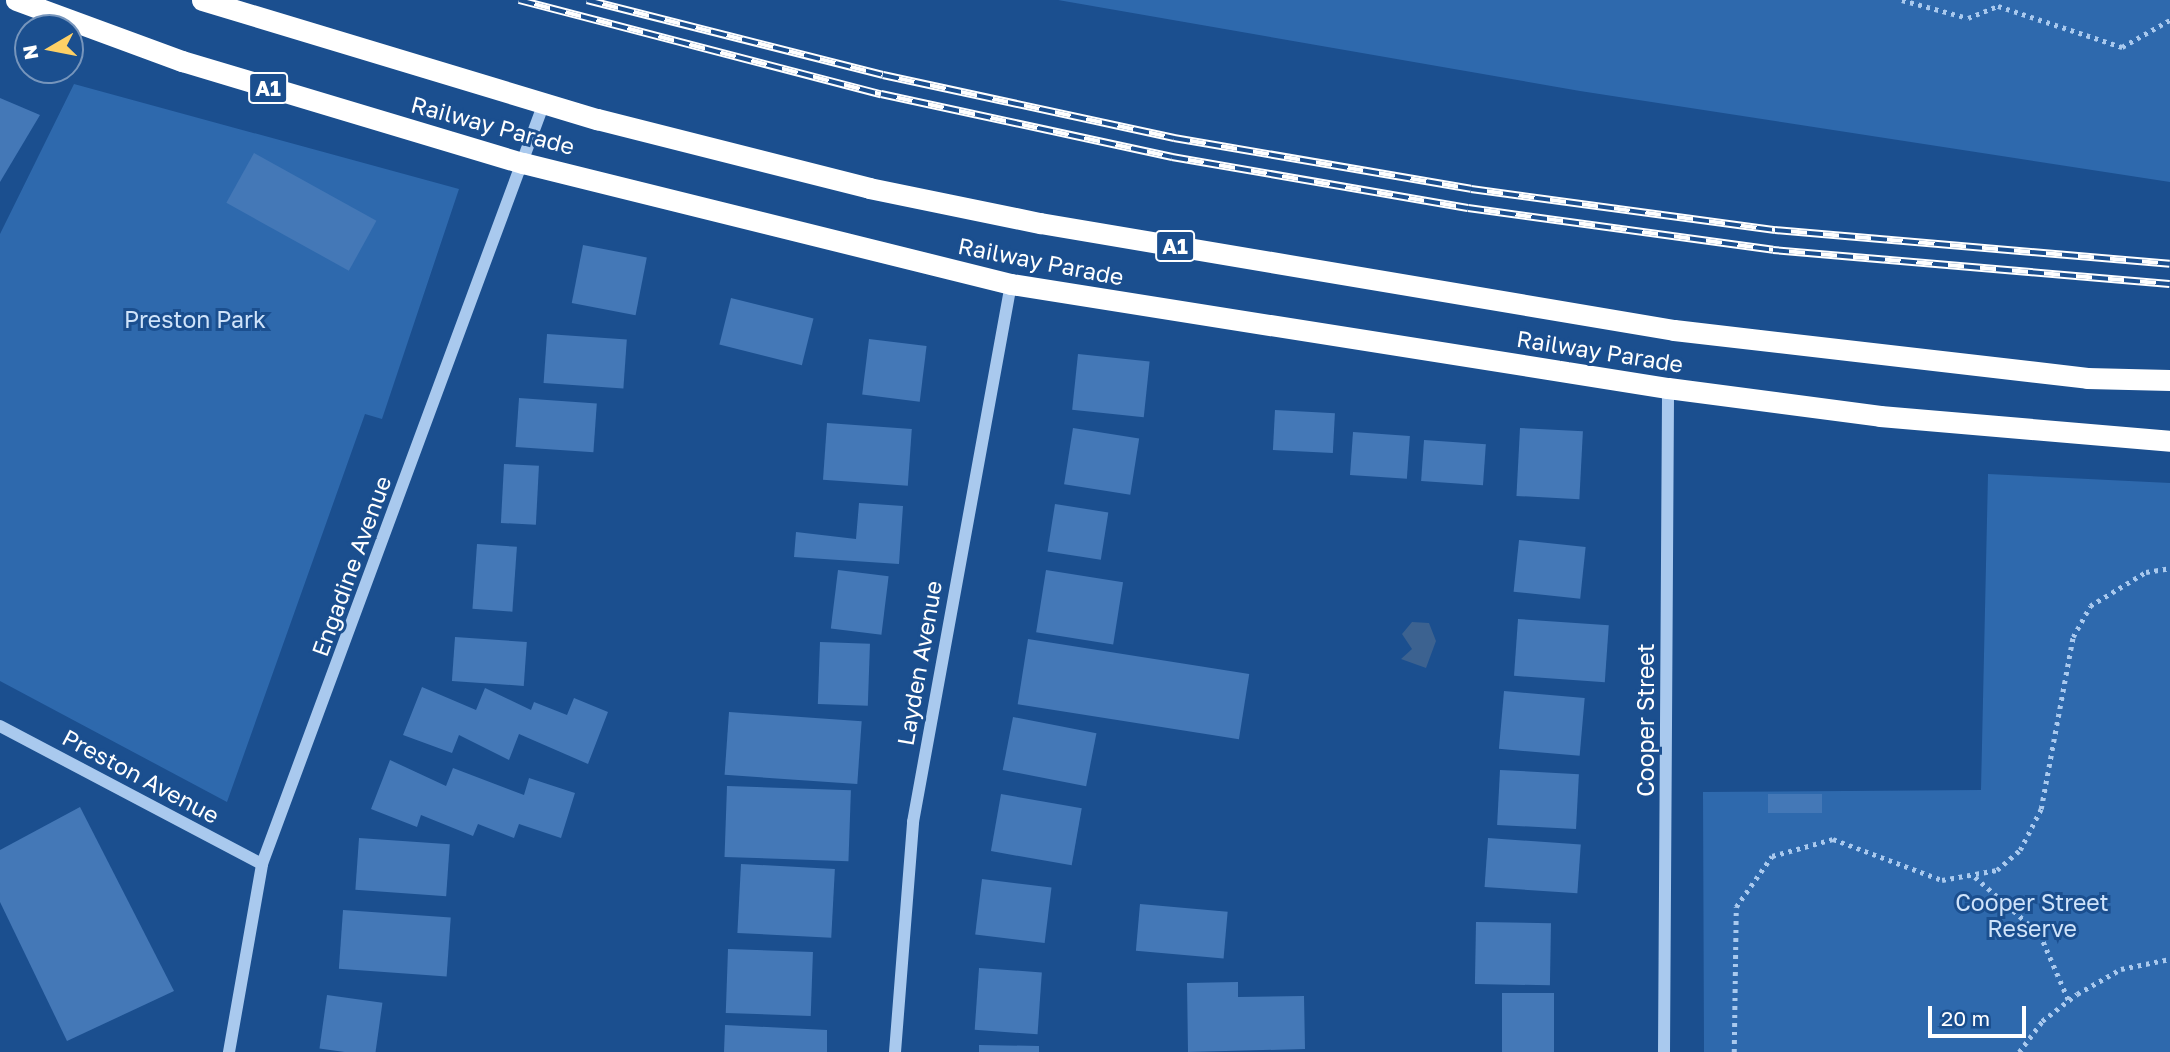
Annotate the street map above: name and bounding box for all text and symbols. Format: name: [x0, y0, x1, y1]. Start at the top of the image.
north arrow: [14, 14, 84, 84]
text: N: [17, 43, 42, 62]
road number: A1: [247, 70, 289, 106]
street label: Railway Parade: [408, 90, 578, 160]
road number: A1: [1154, 229, 1196, 264]
street label: Railway Parade: [956, 231, 1126, 291]
park label: Preston Park: [124, 305, 266, 333]
street label: Railway Parade: [1515, 324, 1685, 378]
street label: Engadine Avenue: [306, 472, 396, 660]
street label: Layden Avenue: [891, 578, 947, 748]
street label: Cooper Street: [1631, 643, 1659, 797]
street label: Preston Avenue: [58, 723, 224, 829]
park label: Cooper Street Reserve: [1955, 888, 2109, 942]
scale bar: [1932, 992, 2030, 1036]
text: 20 m: [1941, 1005, 1990, 1031]

